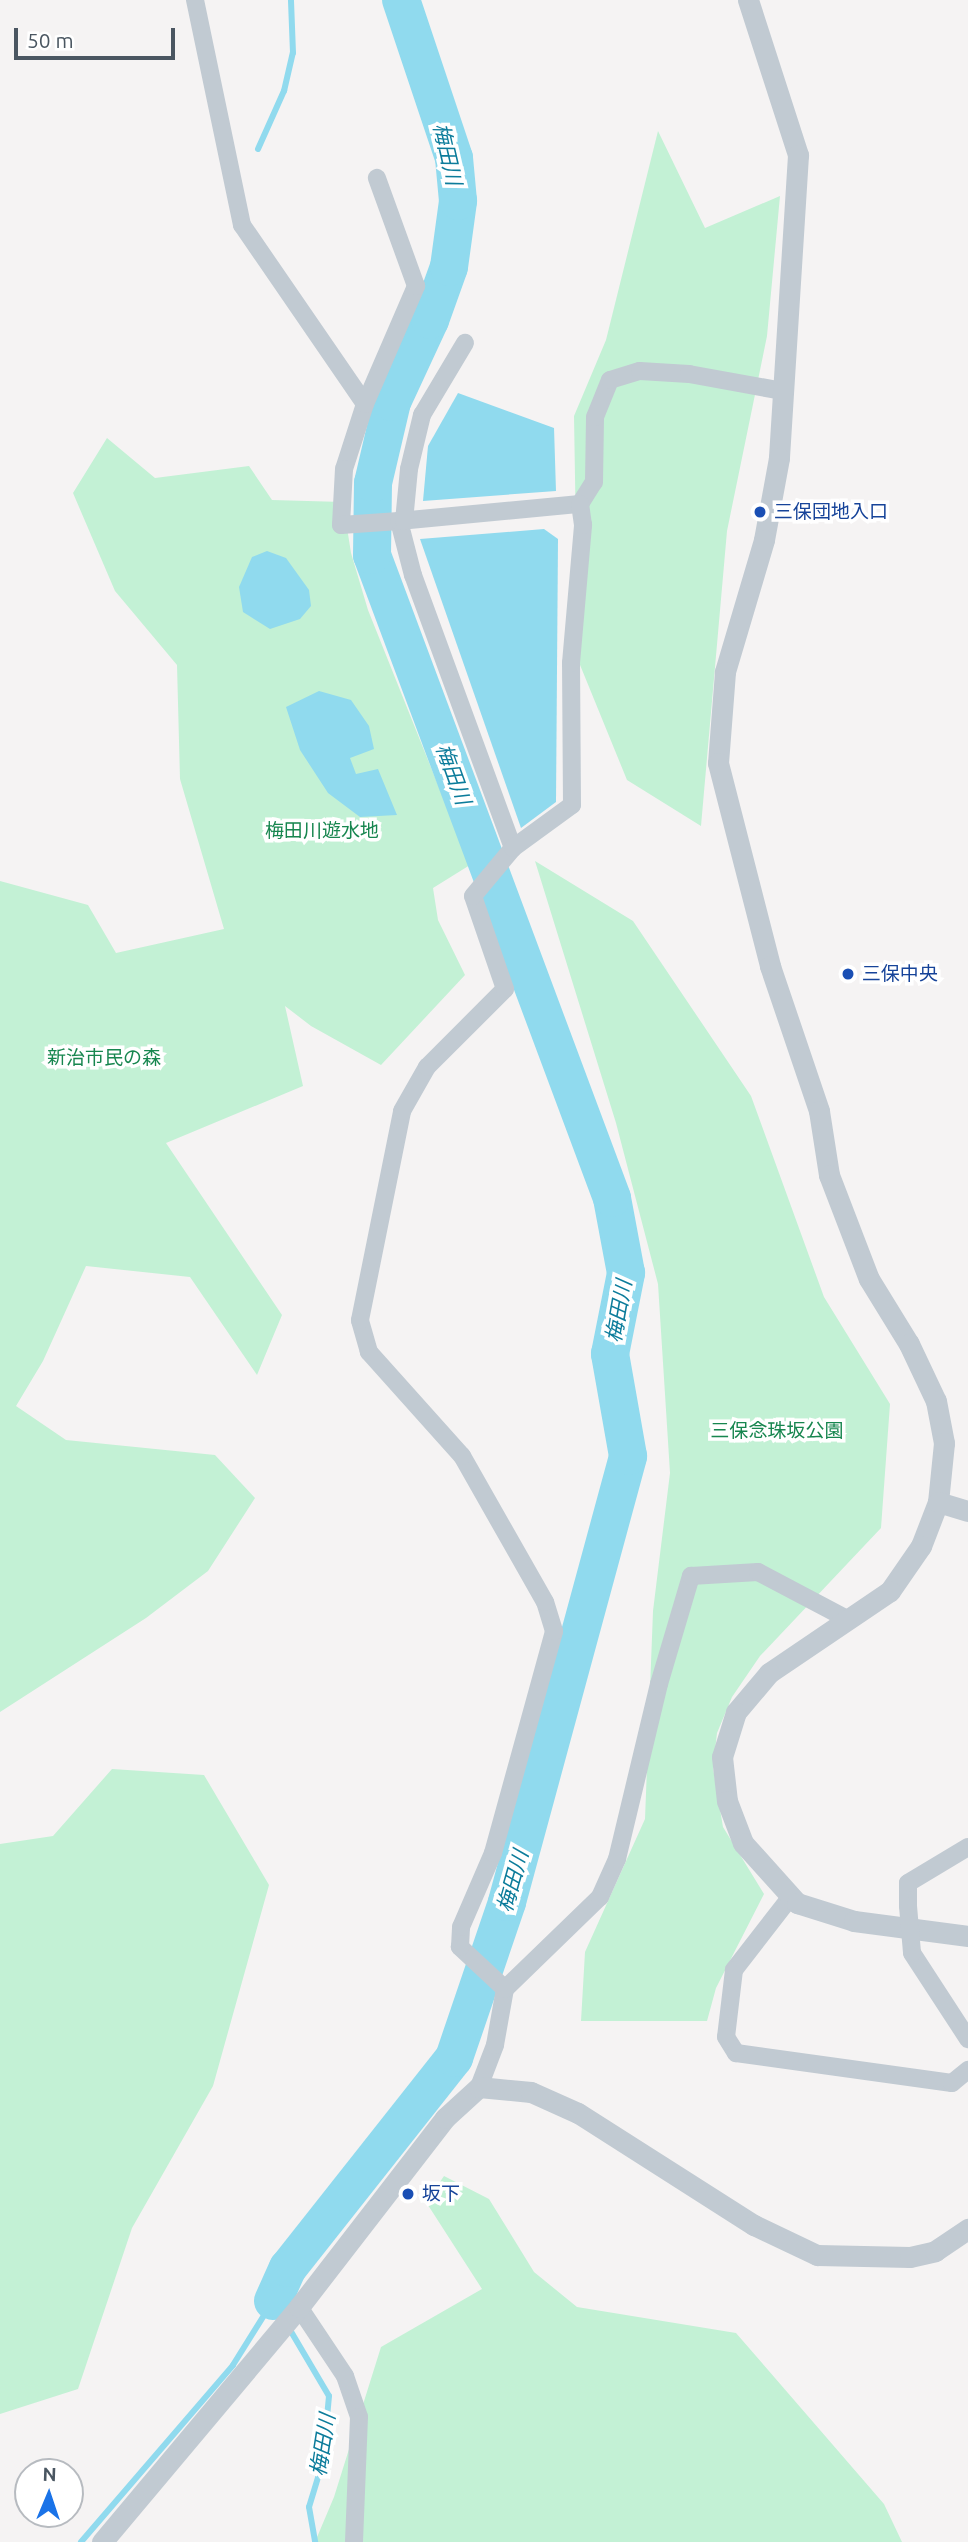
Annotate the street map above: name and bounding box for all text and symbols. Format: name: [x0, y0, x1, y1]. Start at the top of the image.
scale bar: [18, 14, 178, 58]
text: 50 m: [27, 28, 74, 52]
water label: 梅田川: [429, 120, 467, 188]
place label: 三保団地入口: [774, 501, 888, 523]
marker: 三保団地入口: [752, 504, 768, 520]
water label: 梅田川: [431, 740, 477, 808]
park label: 梅田川遊水地: [265, 820, 379, 842]
place label: 三保中央: [862, 963, 938, 985]
marker: 三保中央: [840, 966, 856, 982]
park label: 新治市民の森: [47, 1047, 161, 1069]
water label: 梅田川: [600, 1278, 636, 1344]
park label: 三保念珠坂公園: [711, 1420, 843, 1442]
water label: 梅田川: [491, 1847, 533, 1915]
place label: 坂下: [422, 2183, 460, 2205]
marker: 坂下: [400, 2186, 416, 2202]
water label: 梅田川: [305, 2412, 339, 2478]
north arrow: [14, 2458, 84, 2528]
text: N: [42, 2463, 57, 2485]

